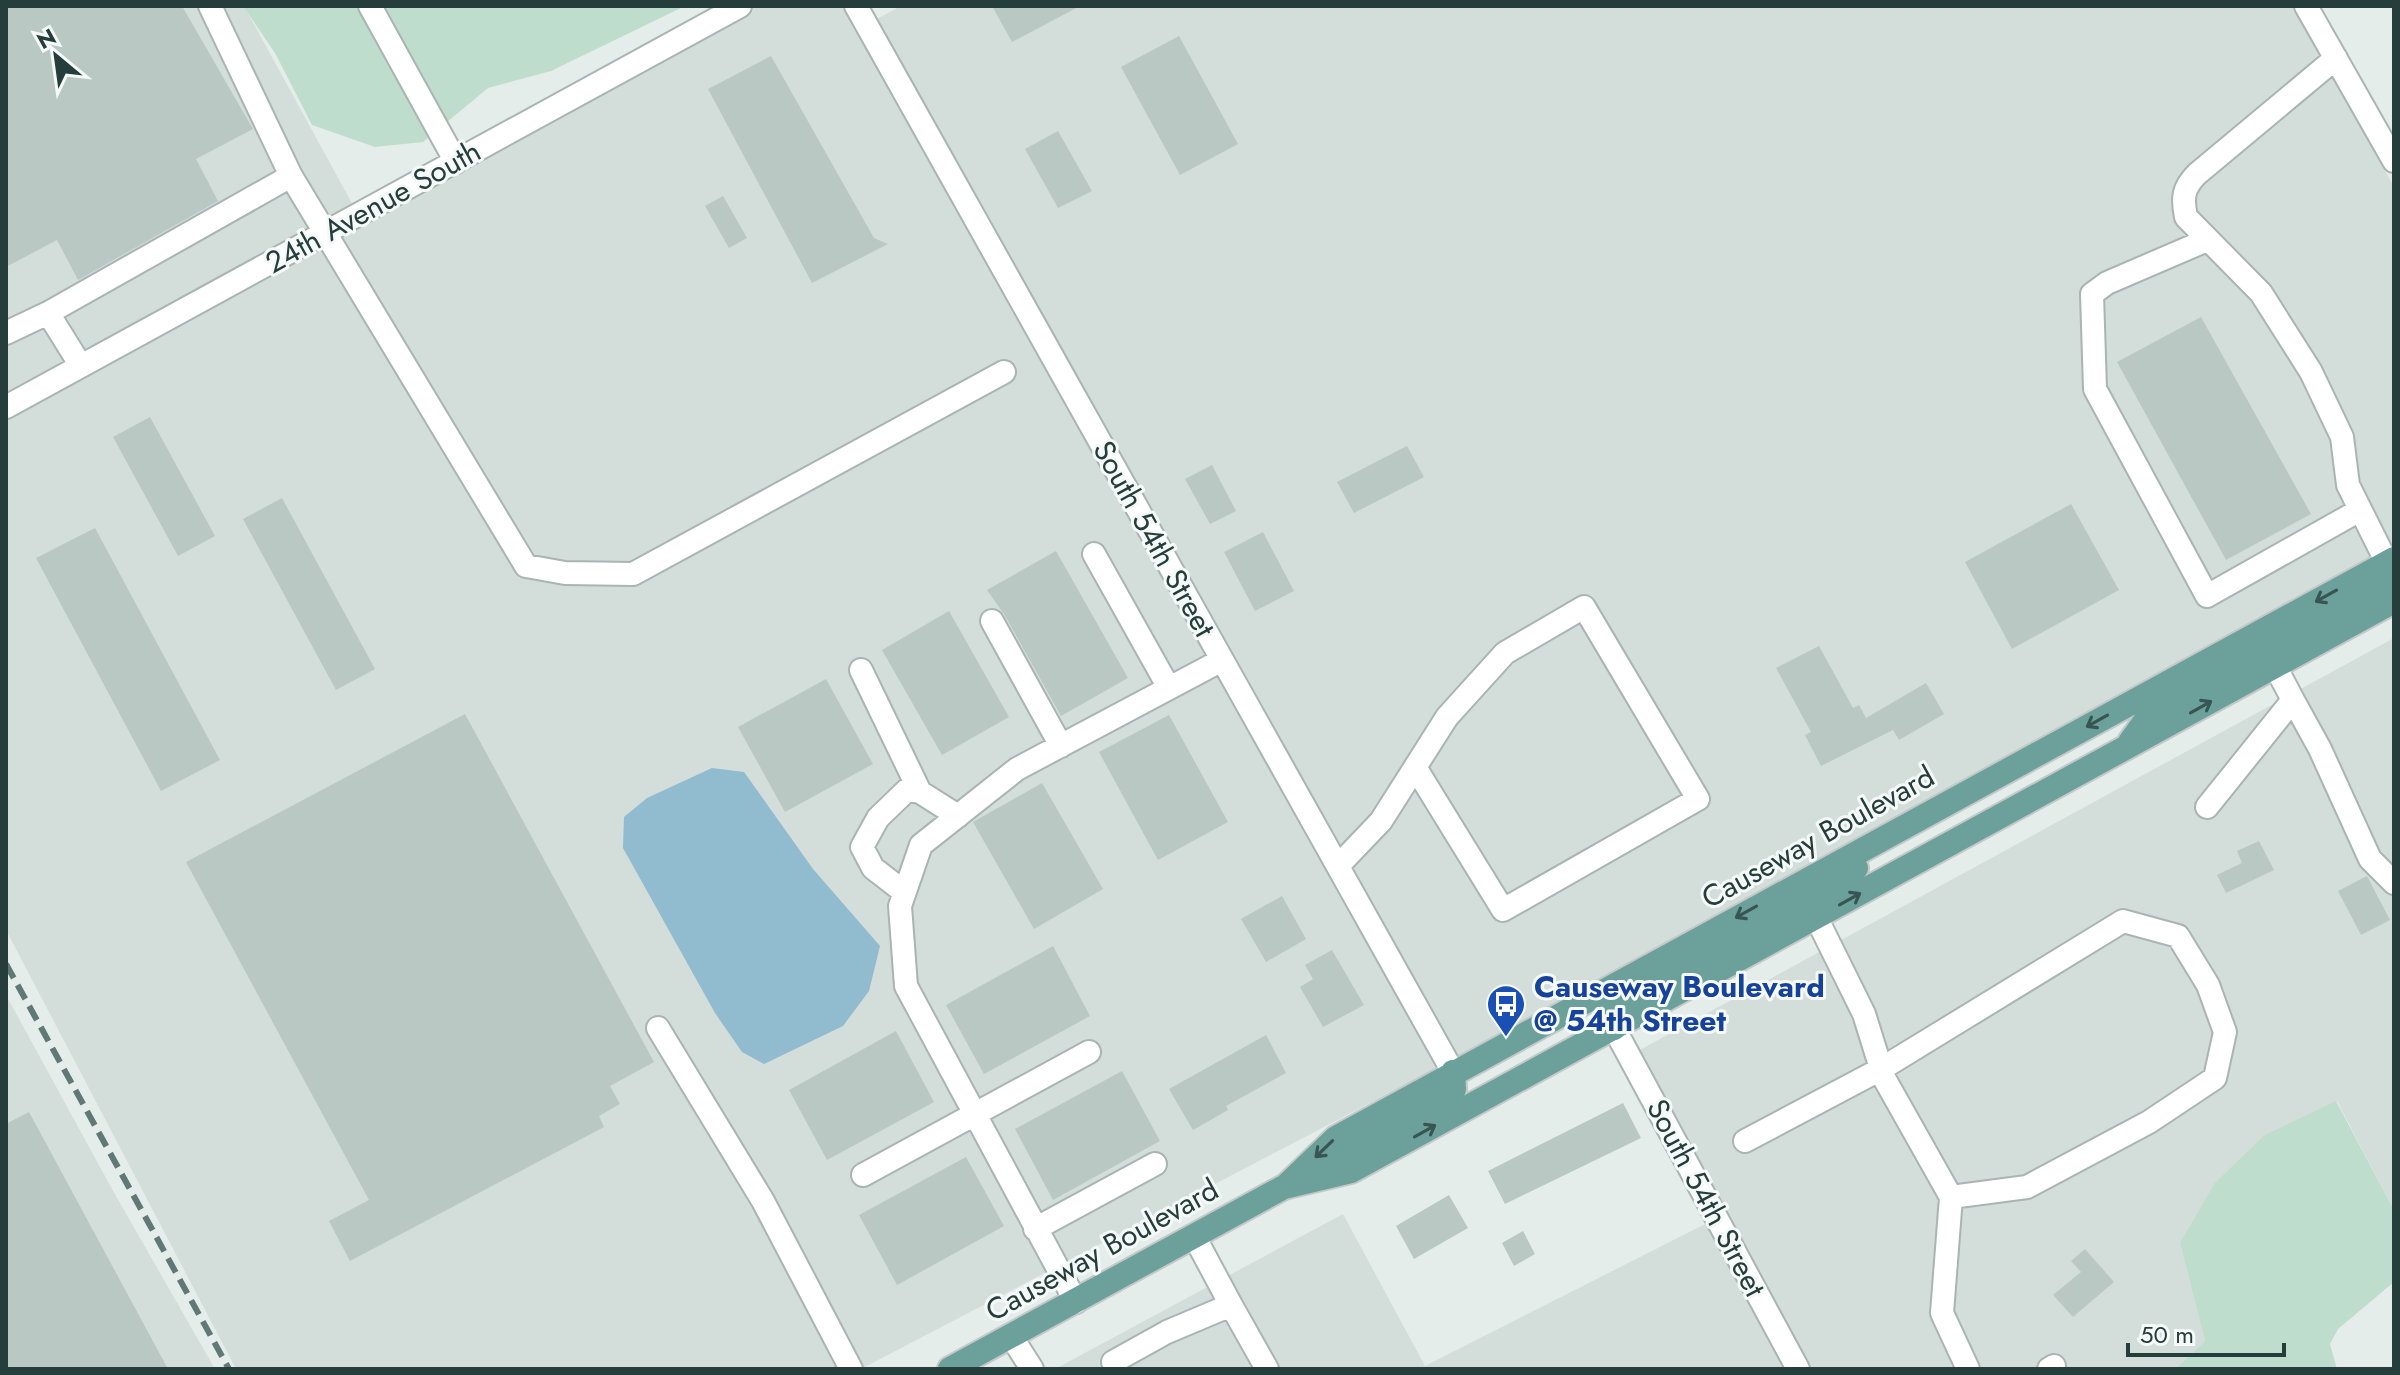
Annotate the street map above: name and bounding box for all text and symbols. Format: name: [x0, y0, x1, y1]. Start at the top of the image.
north arrow: [16, 16, 96, 96]
text: N: [31, 20, 62, 57]
street label: 24th Avenue South: [257, 129, 488, 284]
street label: South 54th Street: [1083, 433, 1227, 645]
one-way arrow: [2314, 589, 2338, 605]
one-way arrow: [2189, 698, 2212, 714]
one-way arrow: [2086, 714, 2110, 729]
street label: Causeway Boulevard: [1693, 755, 1942, 919]
one-way arrow: [1838, 890, 1861, 906]
one-way arrow: [1735, 905, 1758, 921]
place label: Causeway Boulevard @ 54th Street: [1534, 965, 1825, 1042]
bus stop icon: Causeway Boulevard @ 54th Street: [1485, 983, 1527, 1038]
street label: South 54th Street: [1636, 1091, 1777, 1305]
one-way arrow: [1413, 1122, 1436, 1138]
one-way arrow: [1315, 1139, 1334, 1158]
street label: Causeway Boulevard: [977, 1168, 1226, 1332]
scale bar: [2128, 1307, 2284, 1357]
text: 50 m: [2140, 1317, 2194, 1352]

